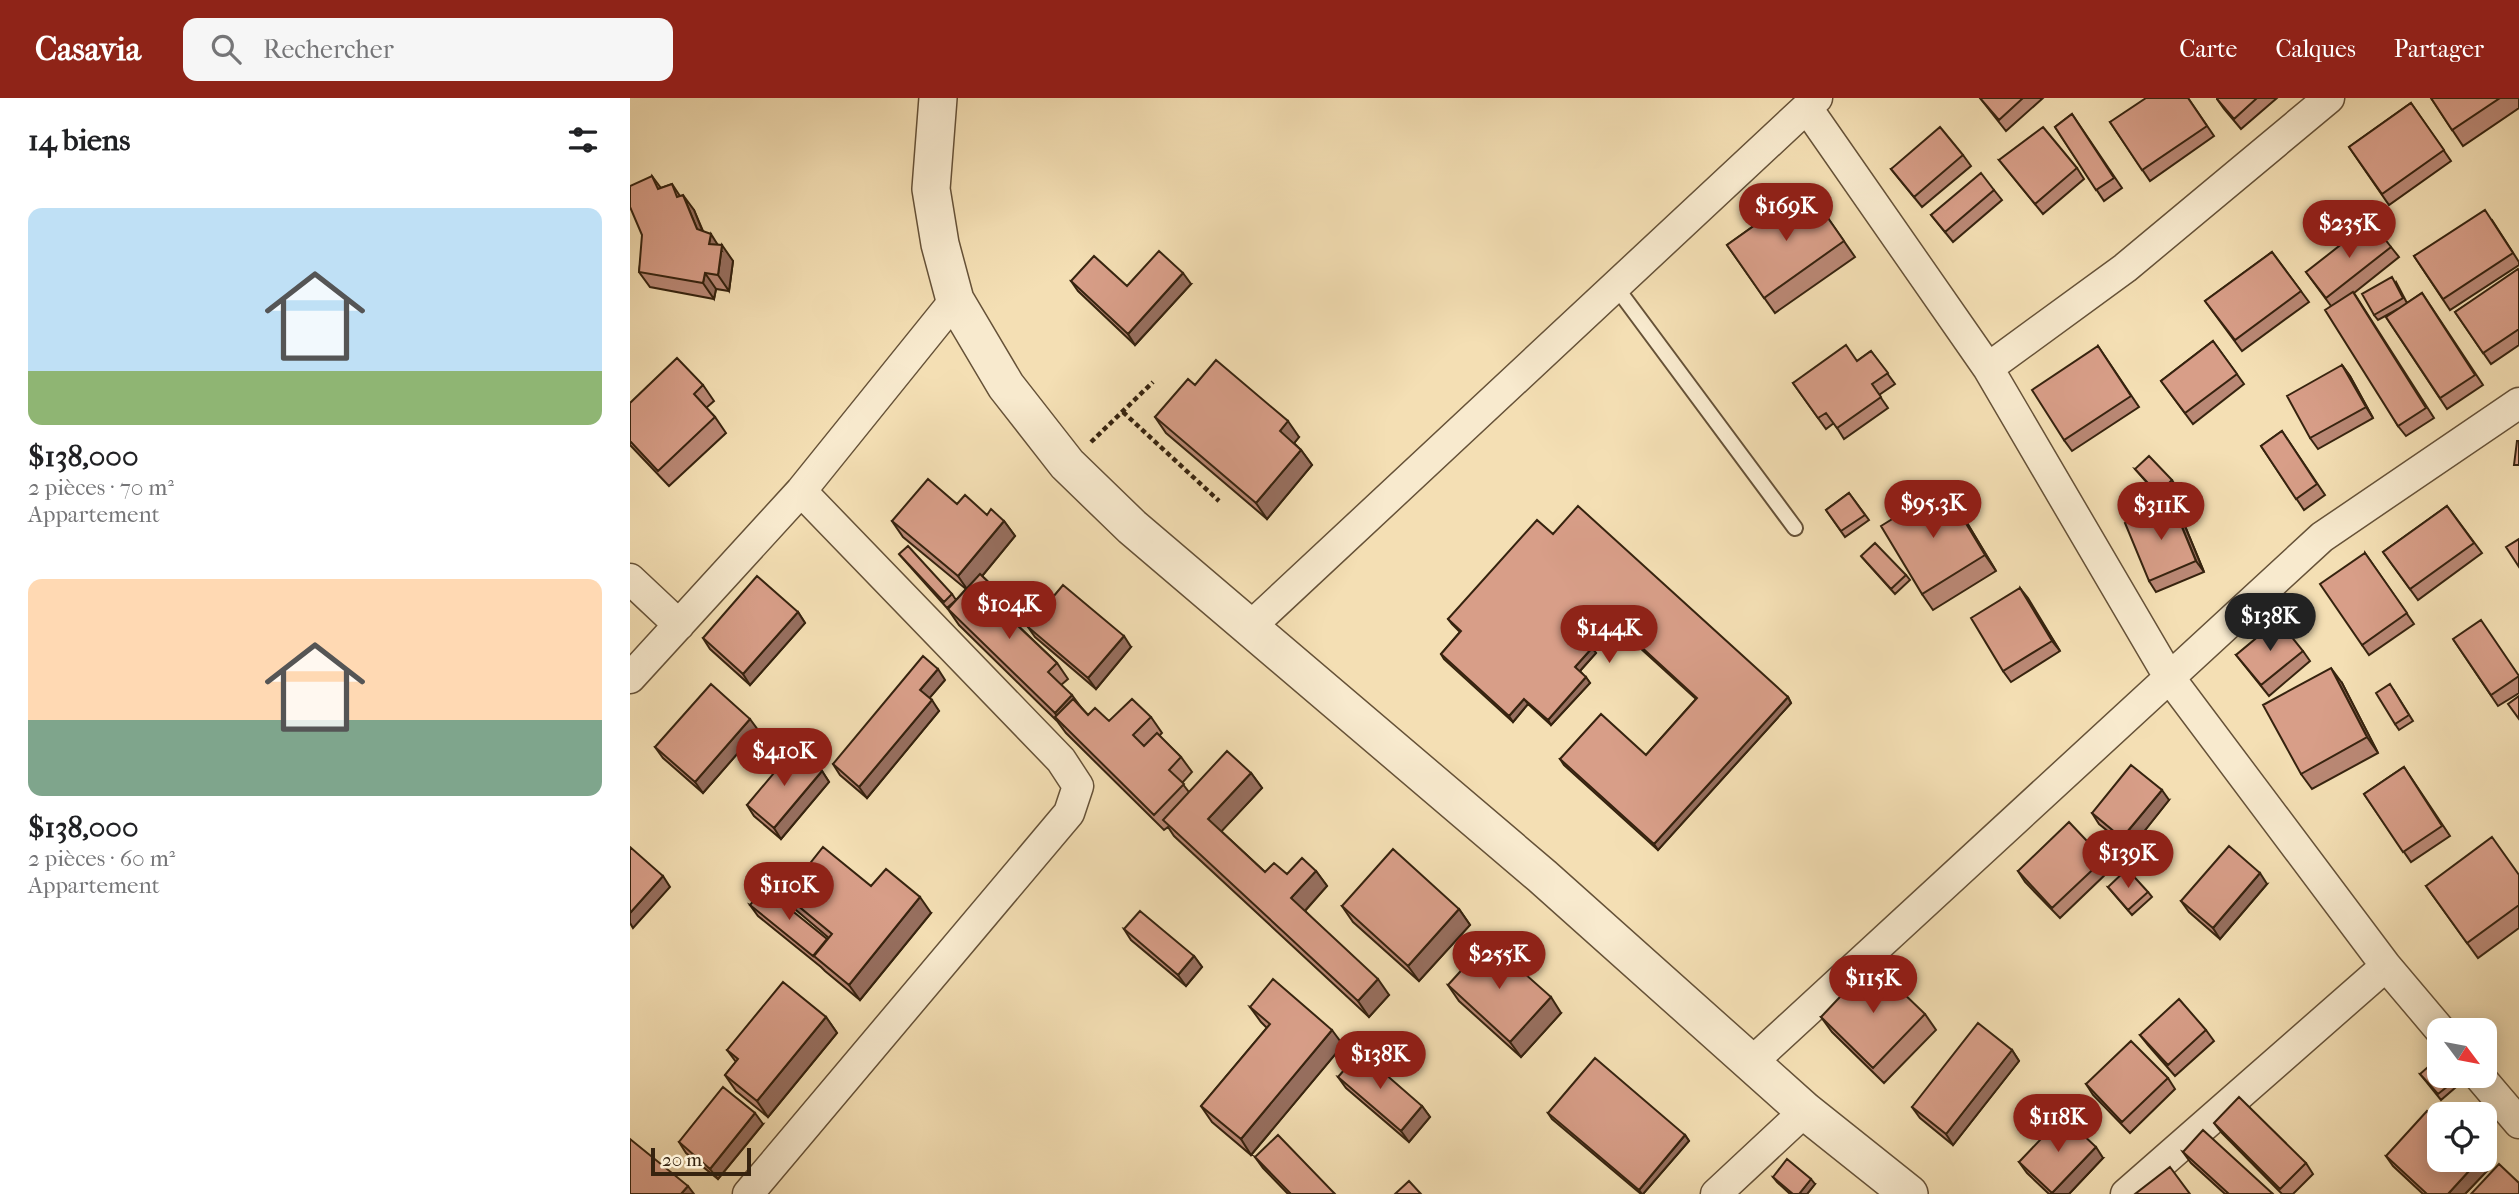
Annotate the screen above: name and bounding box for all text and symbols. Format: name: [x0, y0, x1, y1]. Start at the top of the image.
search box: [183, 18, 673, 81]
text: Casavia: [35, 30, 141, 69]
icon: search: [207, 30, 245, 68]
text: Rechercher: [263, 34, 394, 65]
text: Carte: [2179, 35, 2237, 63]
text: Calques: [2275, 35, 2356, 63]
text: Partager: [2394, 35, 2484, 63]
icon: filters: [564, 121, 602, 159]
text: 14 biens: [28, 123, 130, 158]
pin: $169K: [1737, 184, 1835, 243]
text: $169K: [1755, 192, 1817, 219]
pin: $235K: [2300, 200, 2398, 260]
text: $235K: [2319, 209, 2379, 236]
icon: home: [252, 253, 378, 379]
text: $138,000: [28, 439, 138, 474]
text: 2 pièces · 70 m²: [28, 474, 174, 501]
pin: $95.3K: [1876, 480, 1990, 540]
pin: $311K: [2112, 482, 2210, 542]
text: $95.3K: [1900, 489, 1966, 516]
text: $311K: [2133, 491, 2189, 518]
text: Appartement: [28, 501, 160, 528]
pin: $104K: [960, 582, 1058, 641]
text: $104K: [977, 590, 1041, 617]
pin: $138K: [2221, 594, 2319, 653]
text: $138K: [2241, 602, 2299, 629]
pin: $144K: [1560, 606, 1658, 665]
text: $144K: [1577, 614, 1641, 641]
icon: home: [252, 624, 378, 750]
pin: $410K: [735, 728, 833, 788]
text: $410K: [752, 737, 816, 764]
text: $138,000: [28, 810, 138, 845]
pin: $139K: [2079, 830, 2177, 890]
text: $139K: [2098, 839, 2158, 866]
text: 2 pièces · 60 m²: [28, 845, 175, 872]
pin: $110K: [740, 862, 838, 922]
text: $110K: [760, 871, 818, 898]
text: Appartement: [28, 872, 160, 899]
pin: $255K: [1450, 932, 1548, 991]
text: $255K: [1469, 940, 1529, 967]
pin: $115K: [1824, 956, 1922, 1015]
text: $115K: [1845, 964, 1901, 991]
north arrow: [2427, 1018, 2497, 1088]
map controls: [2427, 1018, 2497, 1172]
pin: $138K: [1331, 1032, 1429, 1091]
text: $138K: [1351, 1040, 1409, 1067]
pin: $118K: [2009, 1094, 2107, 1154]
button: locate: [2427, 1102, 2497, 1172]
text: $118K: [2029, 1103, 2087, 1130]
scale bar: [651, 1145, 751, 1177]
text: 20 m: [662, 1149, 702, 1171]

